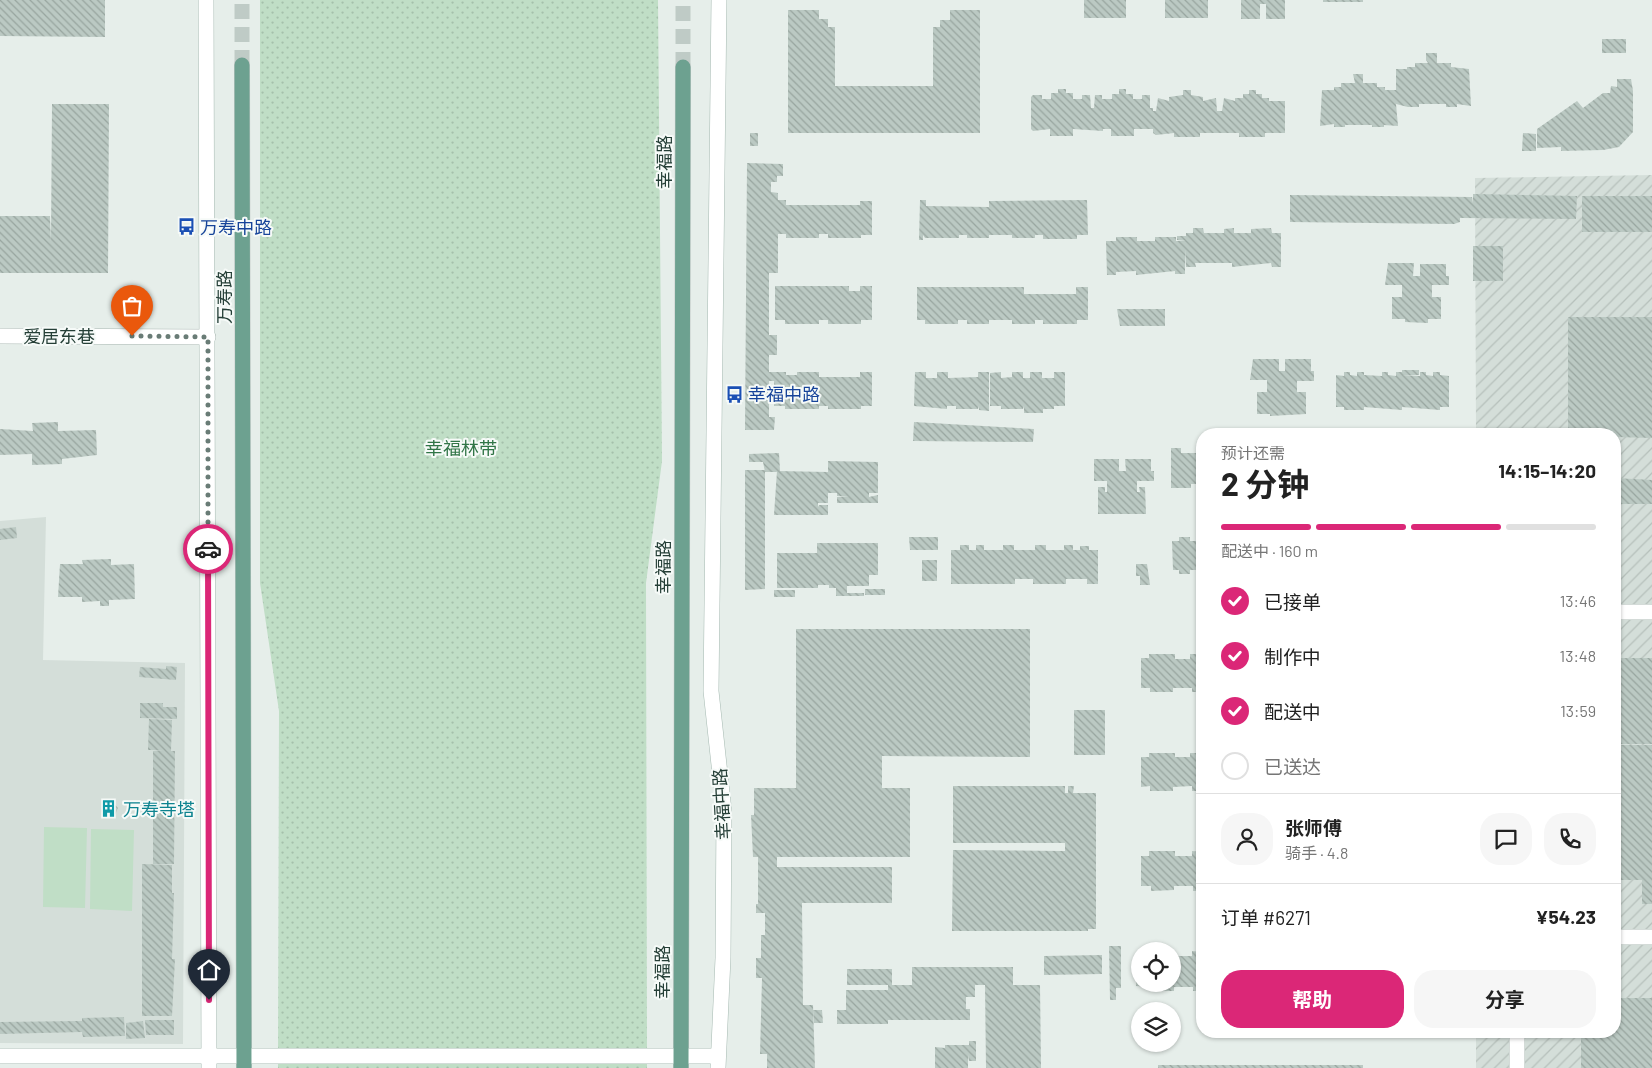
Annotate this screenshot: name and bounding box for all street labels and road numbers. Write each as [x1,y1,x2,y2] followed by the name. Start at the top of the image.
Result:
[653,135,675,189] street label: 幸福路
[213,270,235,324] street label: 万寿路
[23,325,95,347] street label: 爱居东巷
[652,540,674,594] street label: 幸福路
[708,767,734,841] street label: 幸福中路
[651,945,673,999] street label: 幸福路

